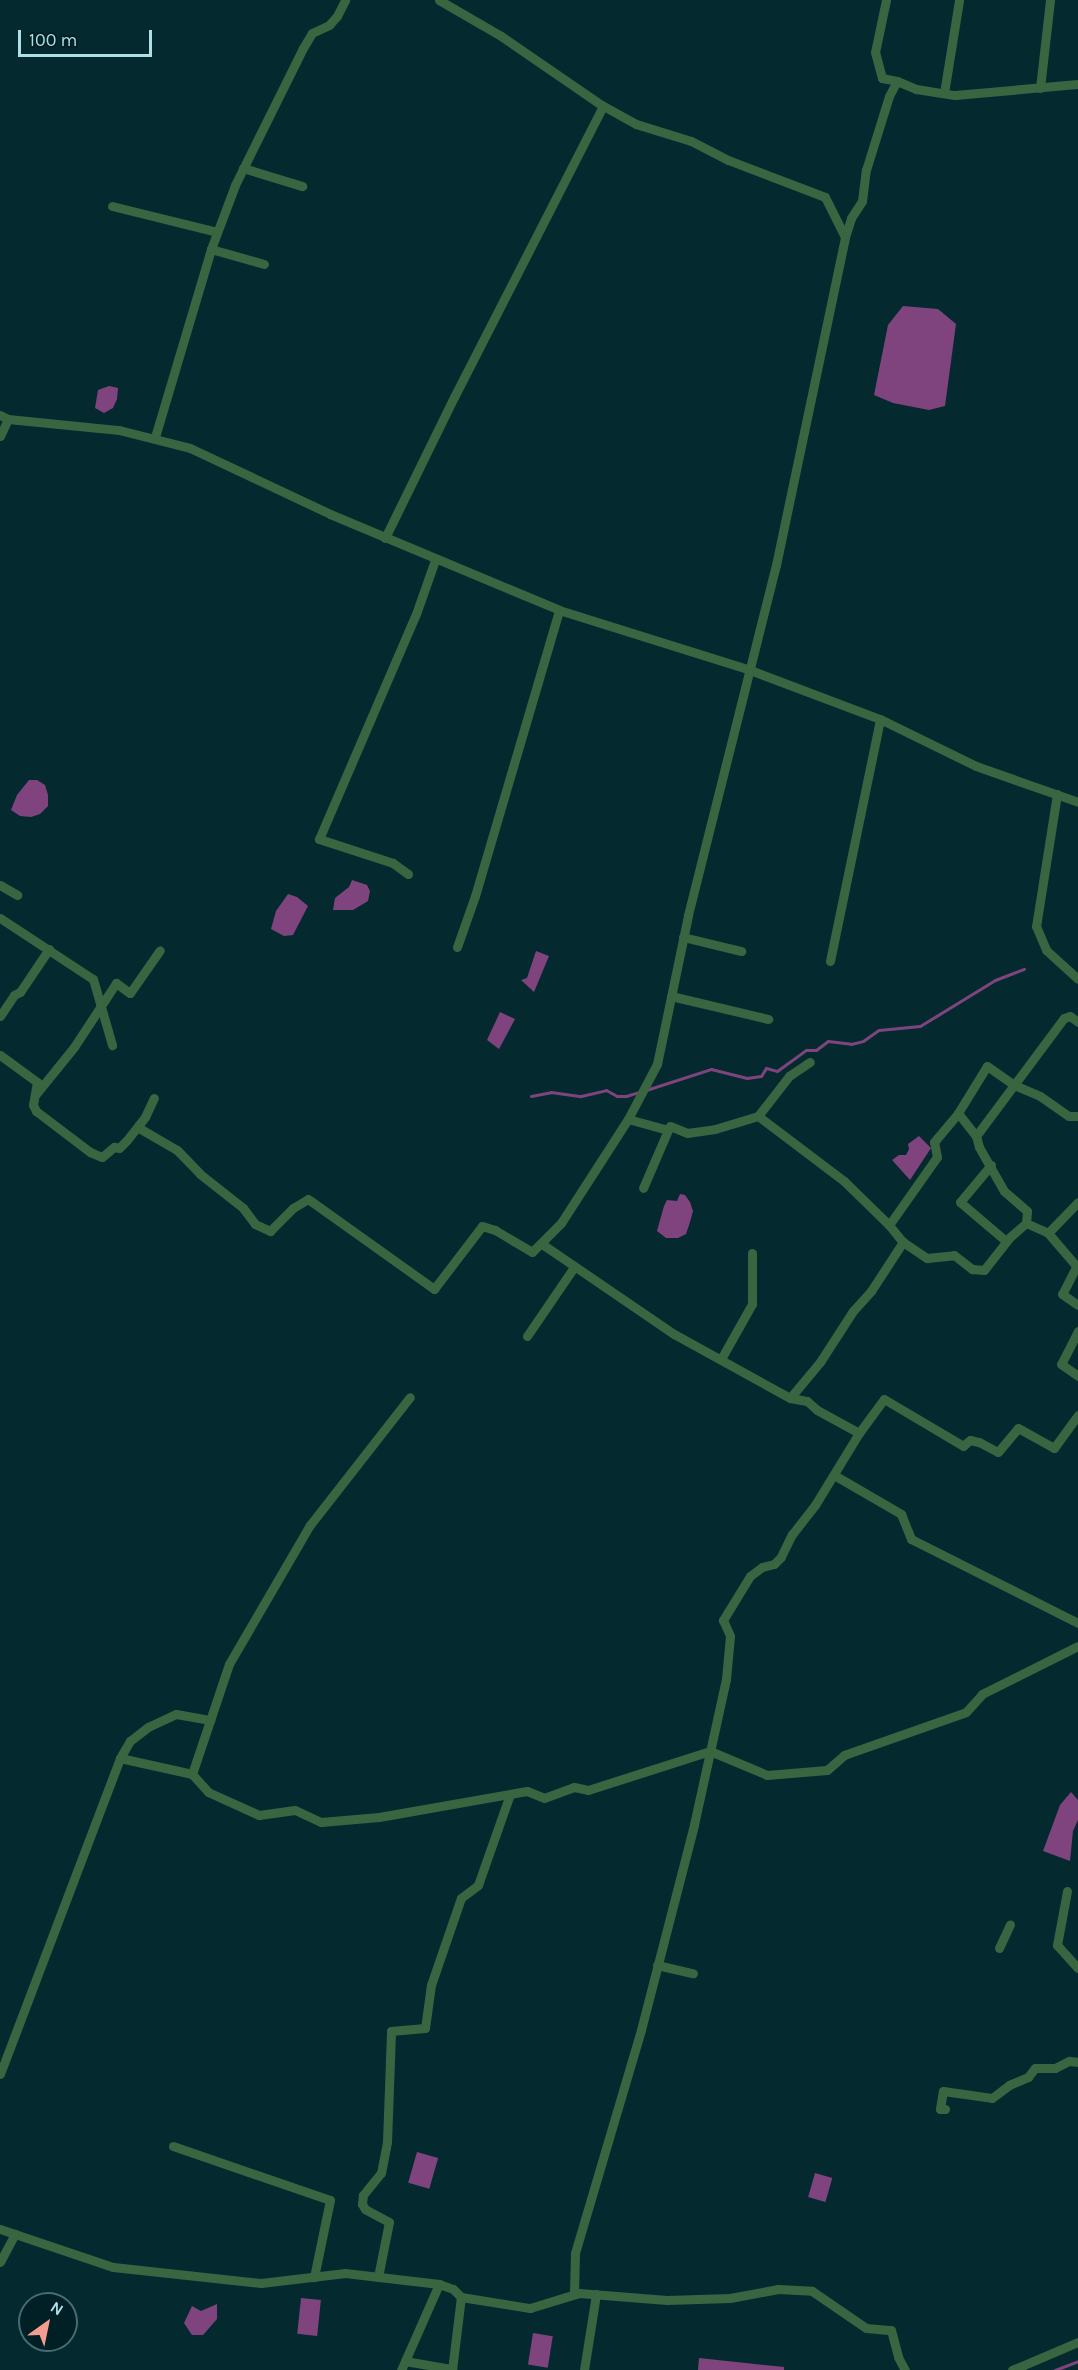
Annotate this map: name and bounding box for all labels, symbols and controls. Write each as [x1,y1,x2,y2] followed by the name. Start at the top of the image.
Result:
[21,18,154,56] scale bar
[29,29,77,51] text: 100 m
[18,2292,78,2352] north arrow
[47,2297,67,2319] text: N

